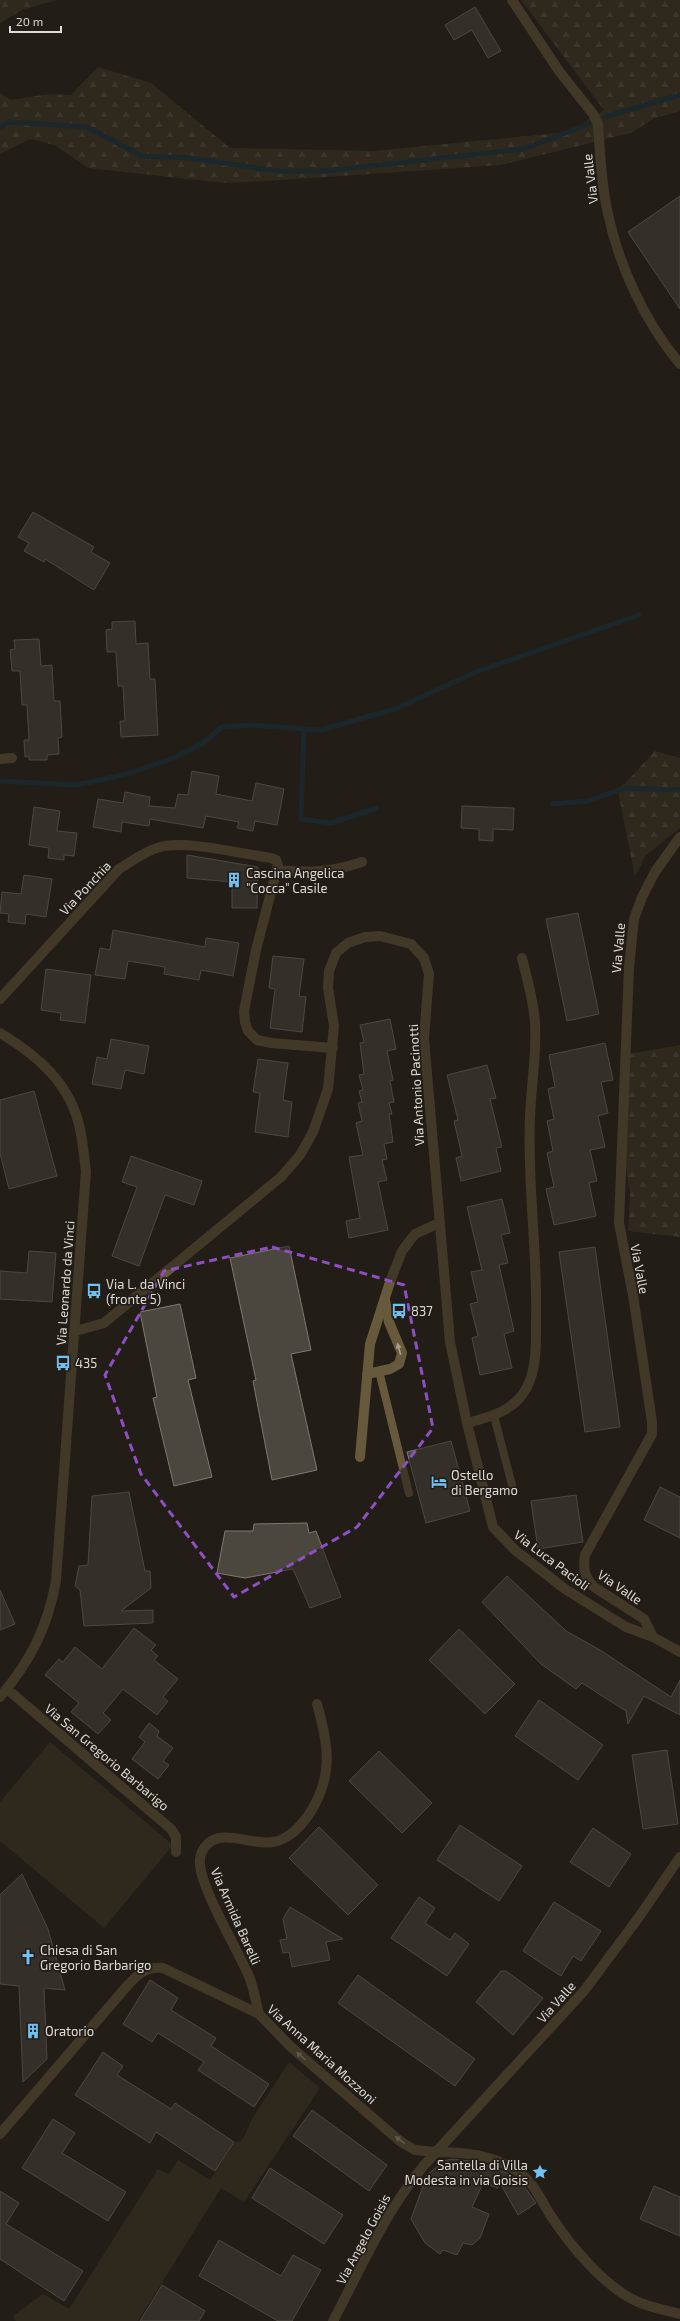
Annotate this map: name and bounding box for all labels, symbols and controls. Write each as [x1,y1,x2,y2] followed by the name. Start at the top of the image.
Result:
[10,8,61,34] scale bar
[16,14,43,28] text: 20 m
[579,153,601,205] street label: Via Valle
[56,858,114,918] street label: Via Ponchia
[246,865,344,896] place label: Cascina Angelica "Cocca" Casile
[225,871,243,889] building icon: Cascina Angelica "Cocca" Casile
[608,922,628,974] street label: Via Valle
[405,1024,427,1146] street label: Via Antonio Pacinotti
[53,1220,77,1346] street label: Via Leonardo da Vinci
[627,1243,653,1295] street label: Via Valle
[106,1276,185,1307] place label: Via L. da Vinci (fronte 5)
[85,1282,103,1300] bus stop icon: Via L. da Vinci (fronte 5)
[390,1302,408,1320] bus stop icon: 837
[411,1303,433,1319] place label: 837
[396,1342,402,1354] one-way arrow
[54,1354,72,1372] bus stop icon: 435
[75,1355,97,1371] place label: 435
[451,1467,518,1498] place label: Ostello di Bergamo
[430,1473,448,1491] hotel icon: Ostello di Bergamo
[511,1526,593,1594] street label: Via Luca Pacioli
[595,1566,645,1608] street label: Via Valle
[42,1700,172,1814] street label: Via San Gregorio Barbarigo
[207,1865,265,1967] street label: Via Armida Barelli
[40,1942,151,1973] place label: Chiesa di San Gregorio Barbarigo
[19,1948,37,1966] church icon: Chiesa di San Gregorio Barbarigo
[533,1978,579,2026] street label: Via Valle
[264,2001,380,2107] street label: Via Anna Maria Mozzoni
[24,2022,42,2040] building icon: Oratorio
[45,2023,94,2039] place label: Oratorio
[296,2051,306,2060] one-way arrow
[394,2136,405,2144] one-way arrow
[404,2157,528,2188] place label: Santella di Villa Modesta in via Goisis
[531,2163,549,2181] place icon: Santella di Villa Modesta in via Goisis
[332,2191,394,2287] street label: Via Angelo Goisis

